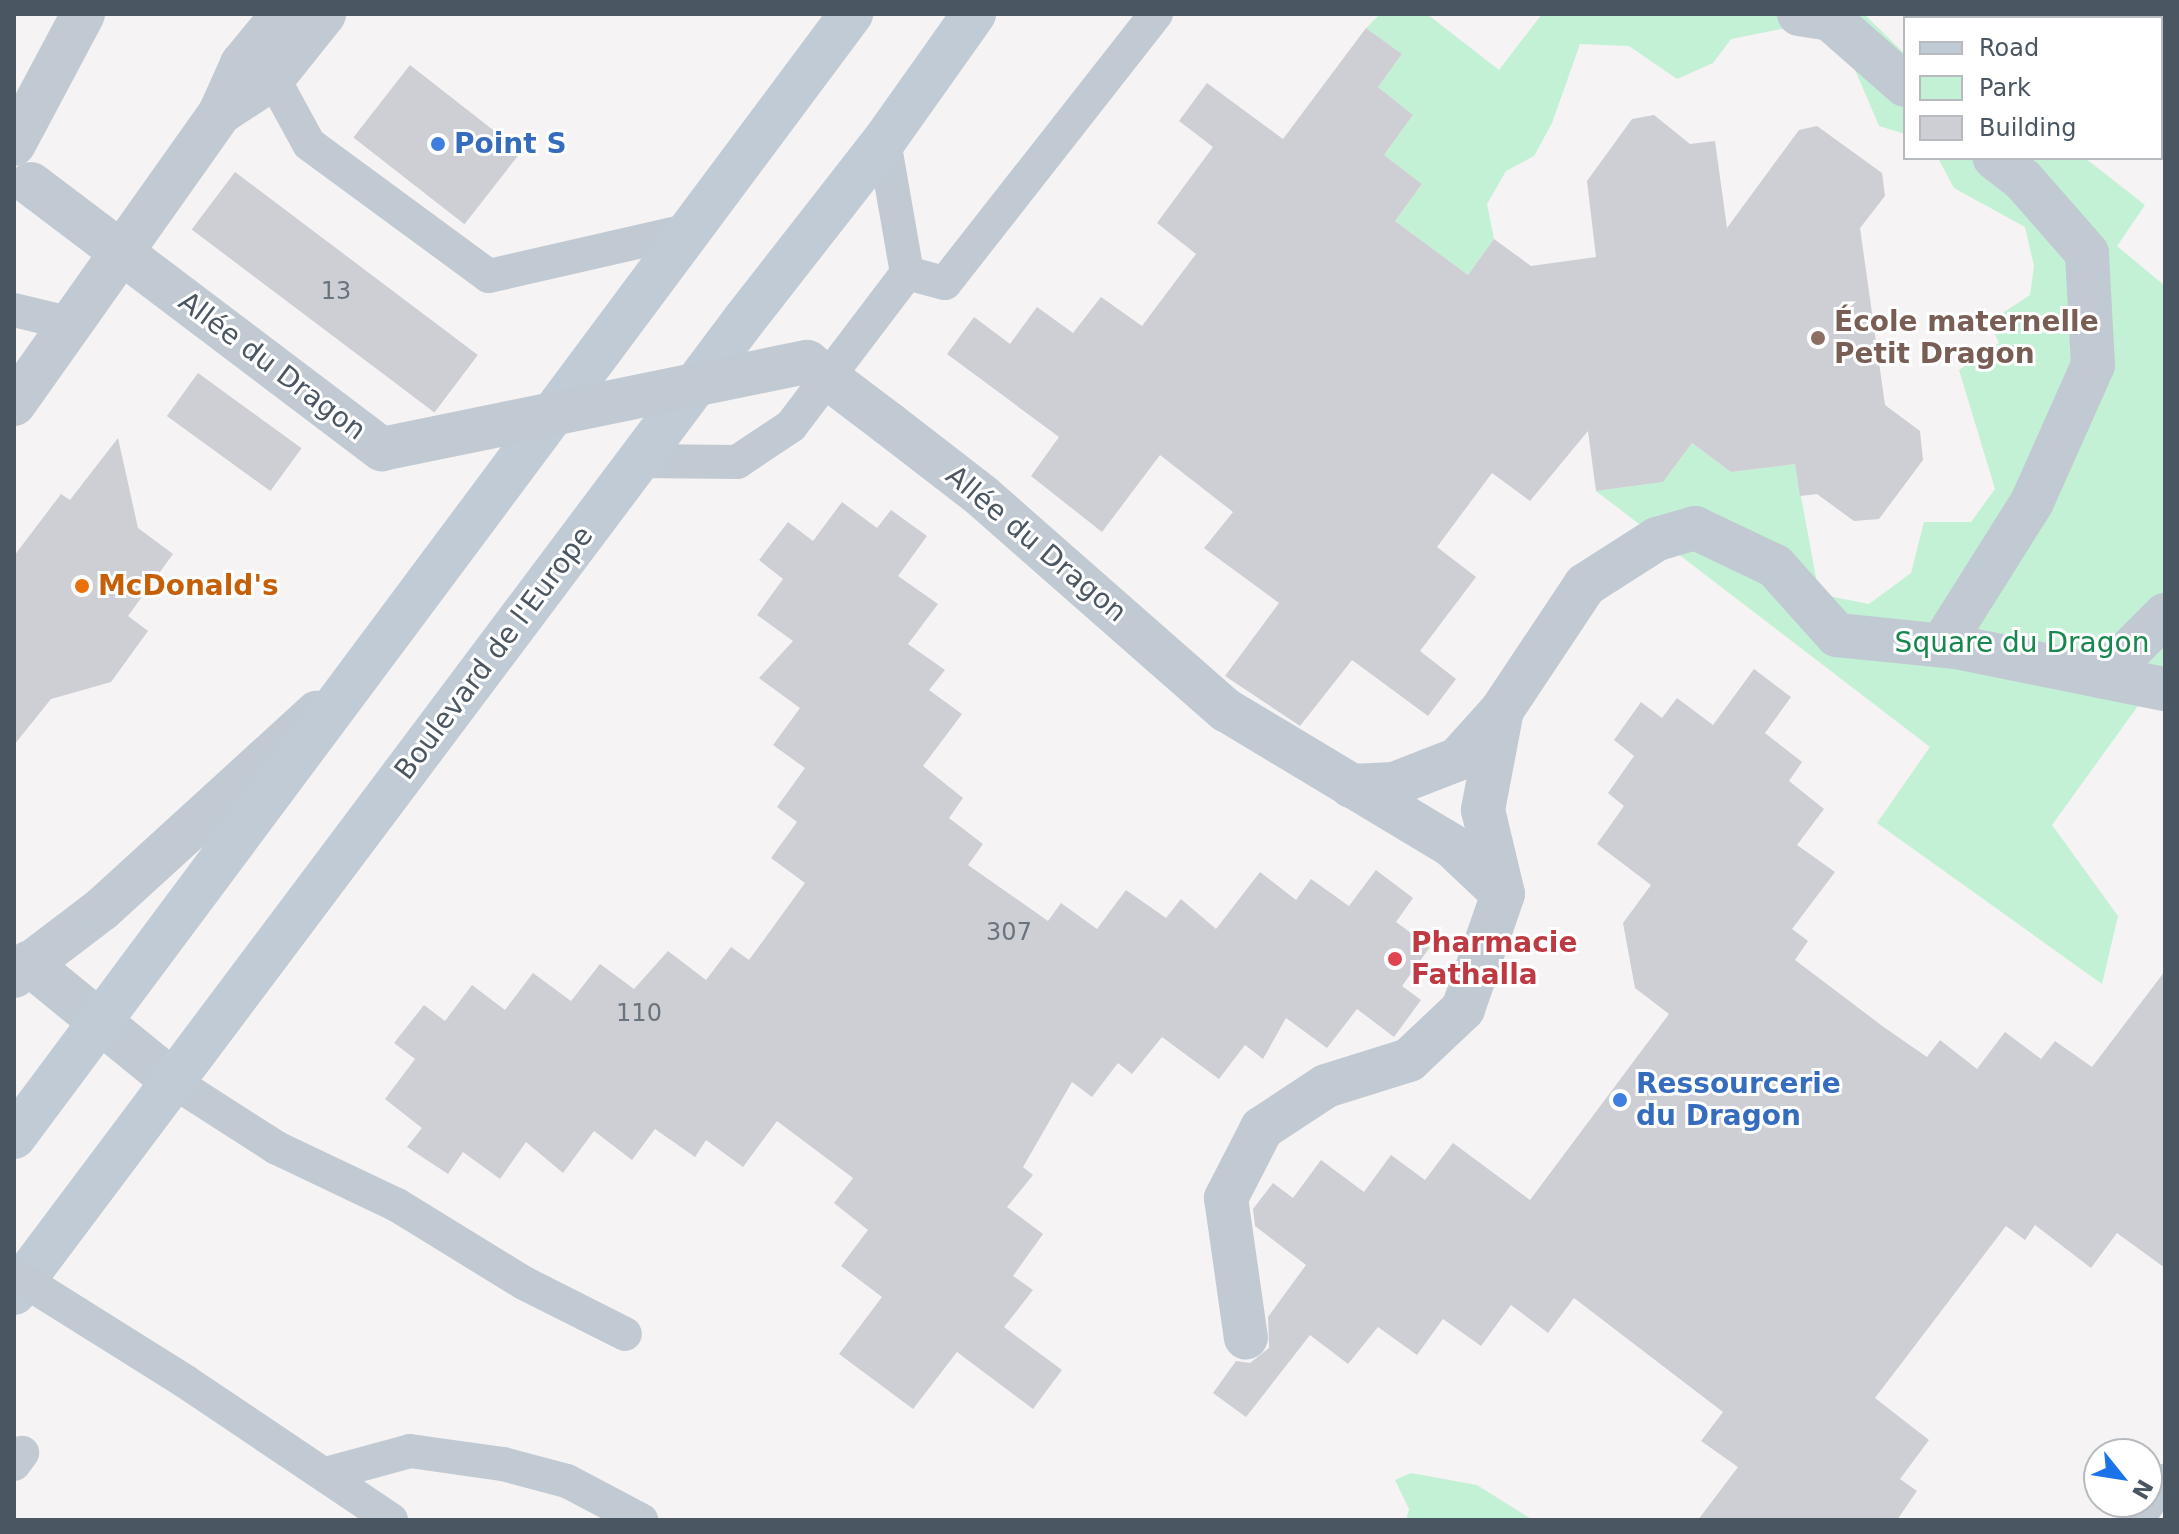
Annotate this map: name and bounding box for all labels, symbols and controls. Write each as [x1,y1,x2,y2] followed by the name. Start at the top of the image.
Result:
[1903,16,2163,160] legend
[1979,34,2039,62] text: Road
[1979,74,2031,102] text: Park
[1979,114,2076,142] text: Building
[454,127,567,161] place label: Point S
[429,135,447,153] marker: Point S
[321,278,351,306] house number: 13
[172,285,372,447] street label: Allée du Dragon
[1834,305,2099,371] place label: École maternelle Petit Dragon
[1809,329,1827,347] marker: École maternelle Petit Dragon
[939,459,1133,629] street label: Allée du Dragon
[388,520,600,786] street label: Boulevard de l'Europe
[98,569,279,603] place label: McDonald's
[73,577,91,595] marker: McDonald's
[1895,626,2149,660] park label: Square du Dragon
[986,919,1032,947] house number: 307
[1411,926,1577,992] place label: Pharmacie Fathalla
[1386,950,1404,968] marker: Pharmacie Fathalla
[616,1000,662,1028] house number: 110
[1636,1067,1841,1133] place label: Ressourcerie du Dragon
[1611,1091,1629,1109] marker: Ressourcerie du Dragon
[2083,1438,2163,1518] north arrow
[2127,1475,2158,1503] text: N

